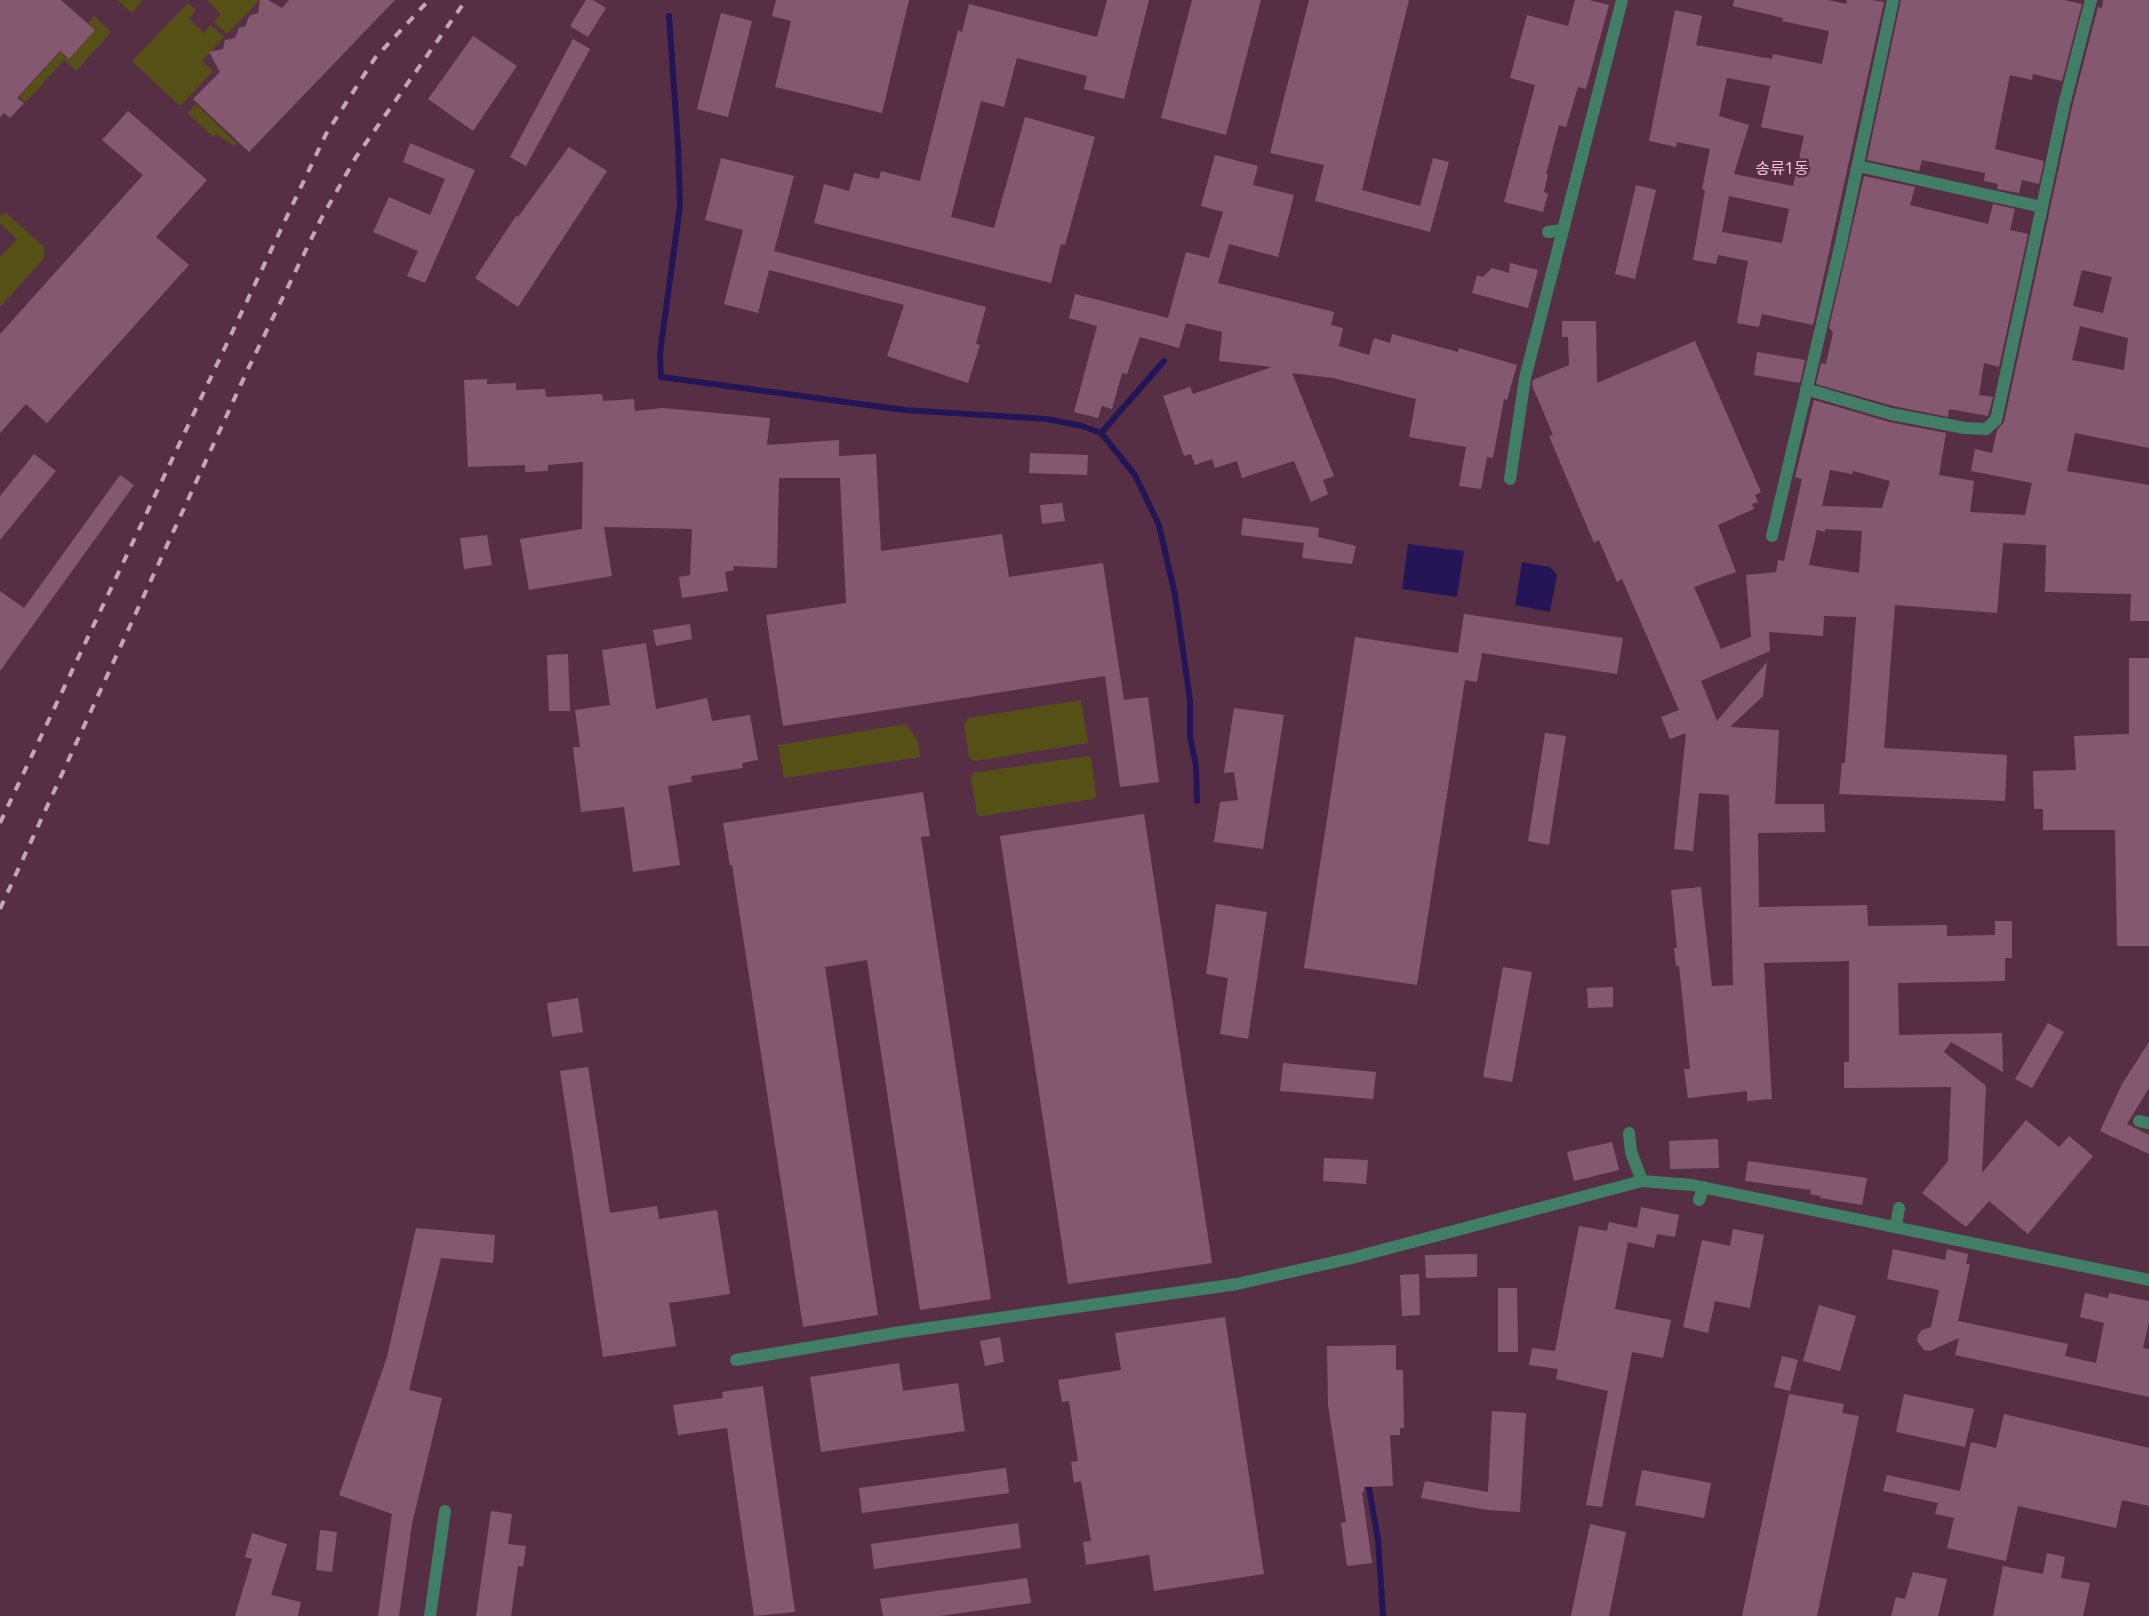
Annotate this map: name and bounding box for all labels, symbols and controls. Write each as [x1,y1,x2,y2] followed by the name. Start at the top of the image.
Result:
[1755,159,1809,179] district label: 송류1동

